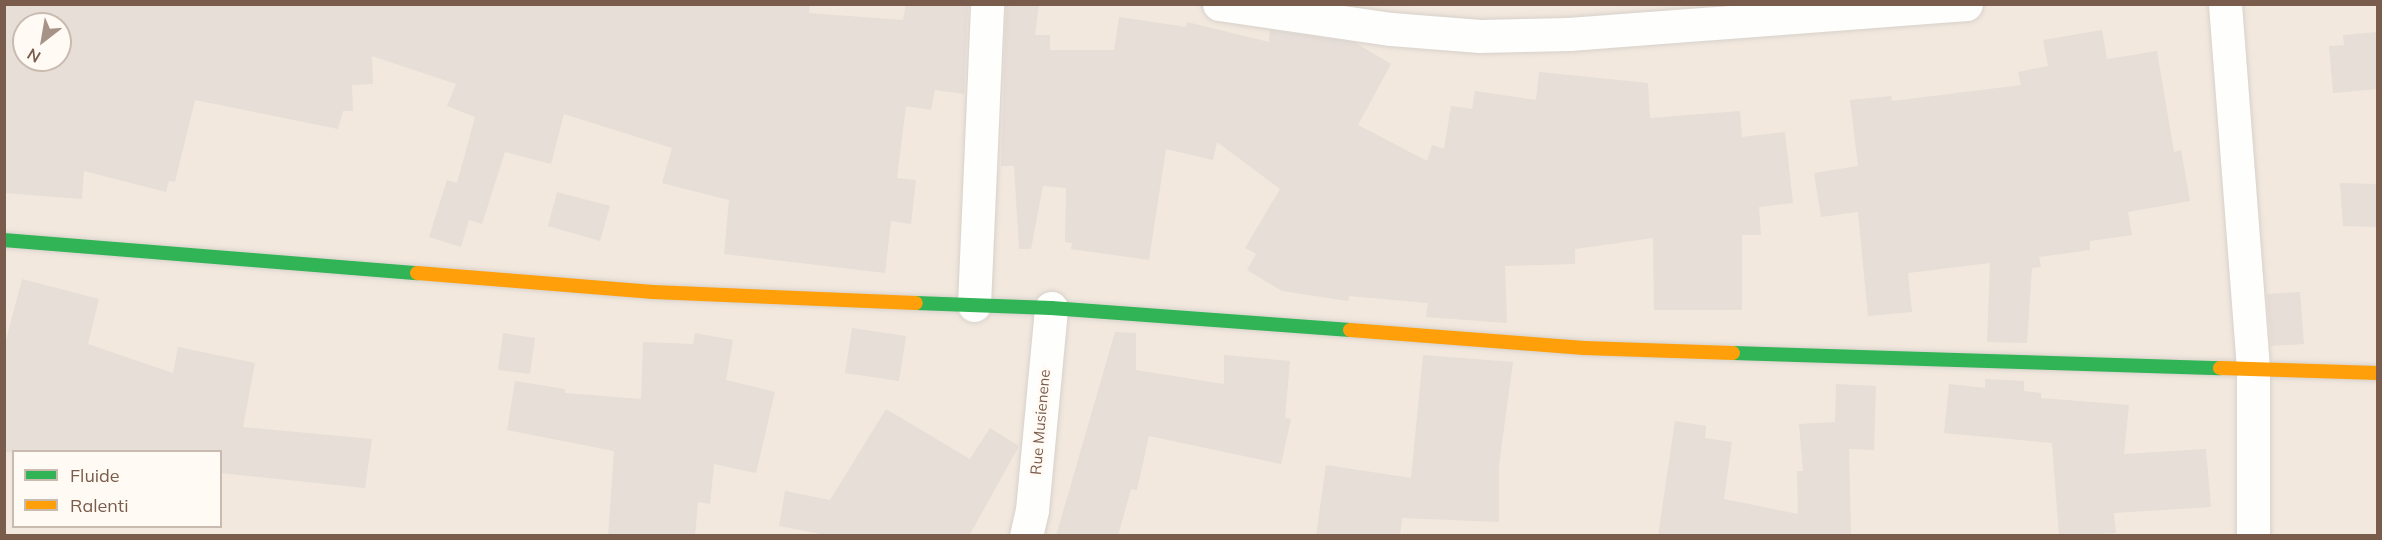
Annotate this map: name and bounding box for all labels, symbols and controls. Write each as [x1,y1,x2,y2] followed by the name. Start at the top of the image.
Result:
[12,12,72,72] north arrow
[23,44,44,67] text: N
[1026,369,1054,475] street label: Rue Musienene
[12,450,222,528] legend
[70,464,120,487] text: Fluide
[70,494,128,517] text: Ralenti

